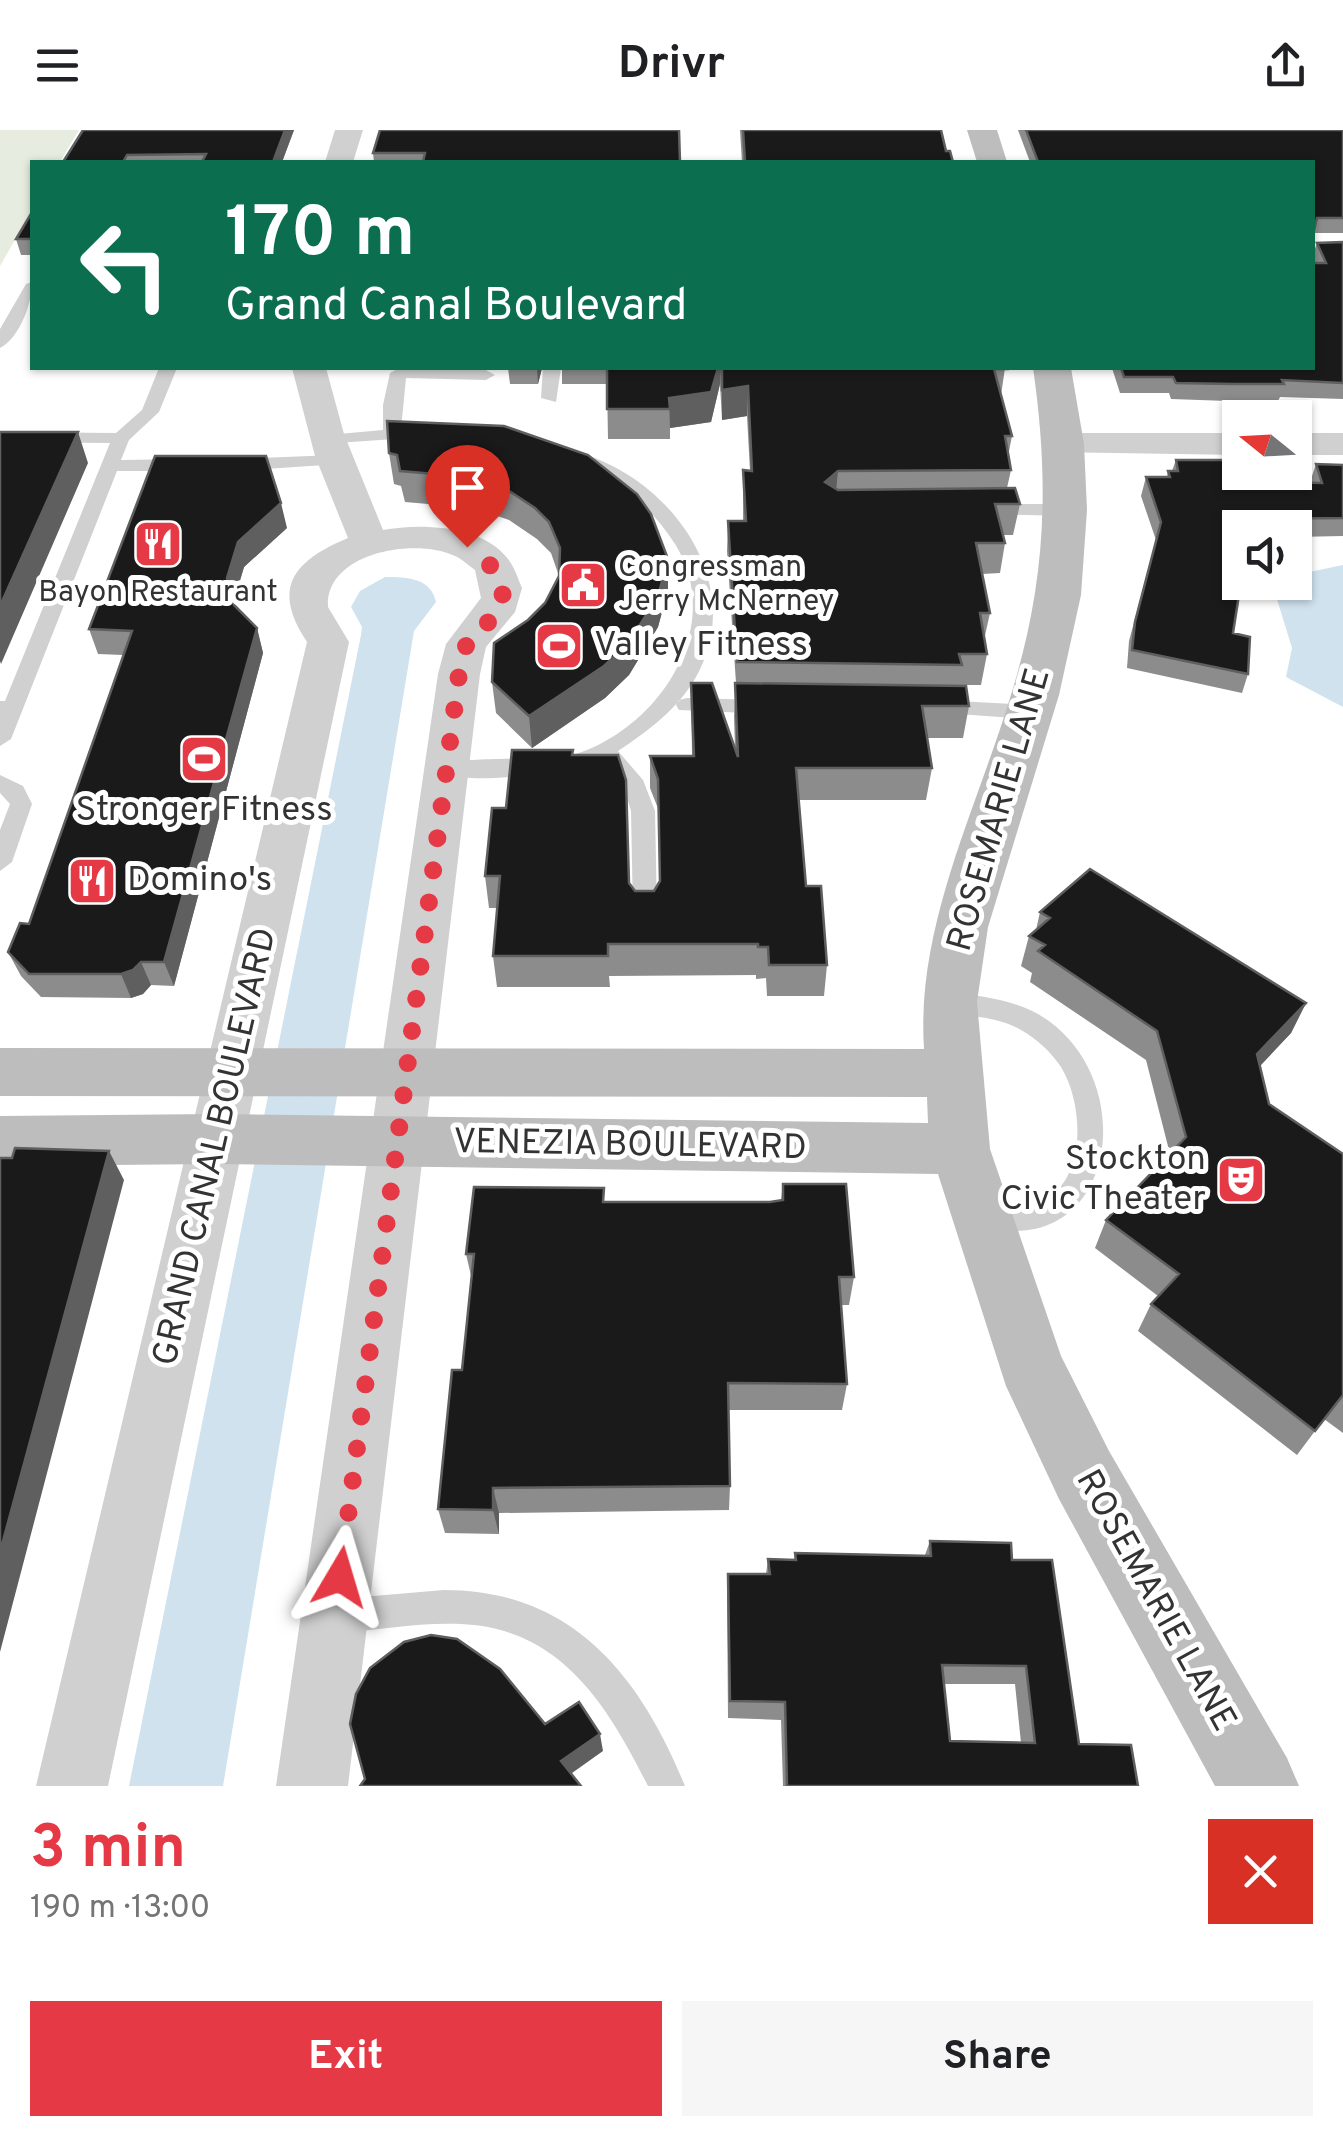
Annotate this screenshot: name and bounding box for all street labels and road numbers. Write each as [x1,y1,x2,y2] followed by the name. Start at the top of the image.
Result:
[939,664,1061,956] street label: ROSEMARIE LANE
[144,924,288,1370] street label: GRAND CANAL BOULEVARD
[453,1121,807,1171] street label: VENEZIA BOULEVARD
[1065,1463,1245,1739] street label: ROSEMARIE LANE

